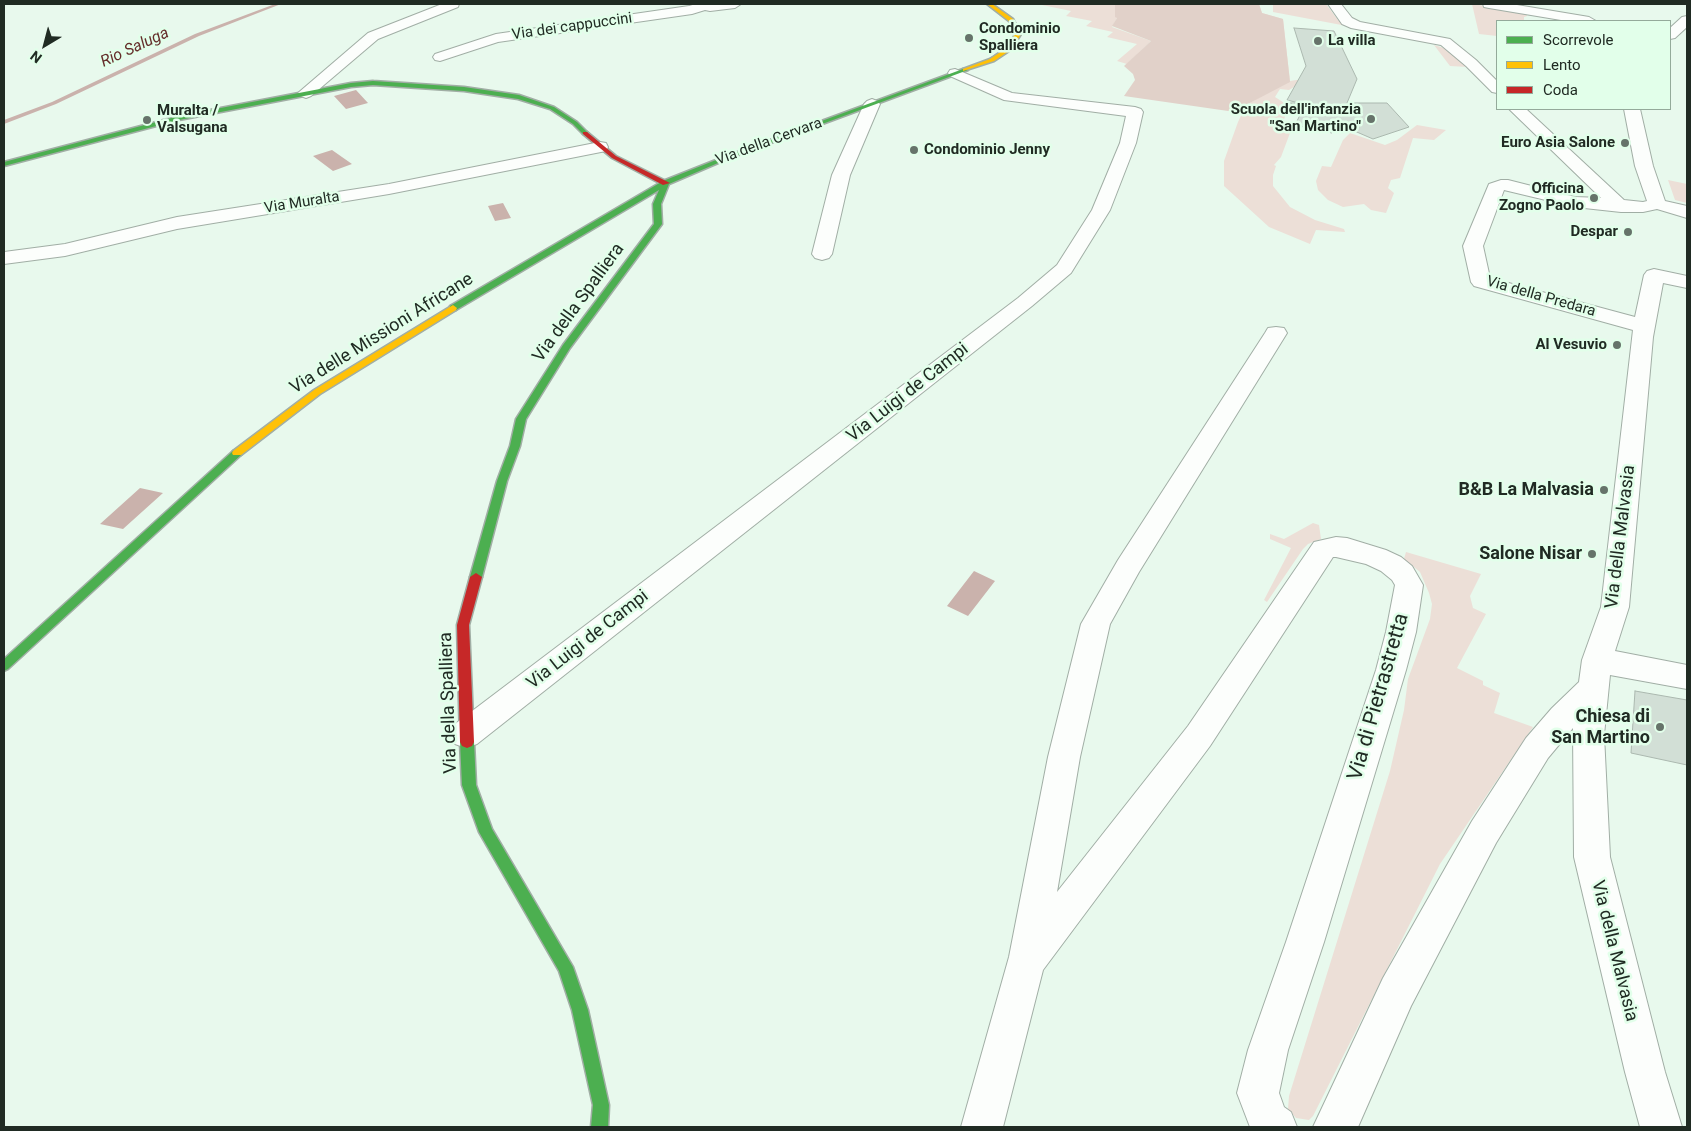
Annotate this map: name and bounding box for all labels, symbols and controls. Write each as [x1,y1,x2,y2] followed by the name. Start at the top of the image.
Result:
[511,10,633,44] street label: Via dei cappuccini
[20,20,70,70] north arrow
[979,20,1060,55] place label: Condominio Spalliera
[1496,20,1671,110] legend
[98,24,172,72] water label: Rio Saluga
[1543,31,1614,49] text: Scorrevole
[963,32,975,44] marker: Condominio Spalliera
[1328,32,1375,50] place label: La villa
[1312,35,1324,47] marker: La villa
[27,48,45,66] text: N
[1543,56,1581,74] text: Lento
[1543,81,1578,99] text: Coda
[1231,101,1361,136] place label: Scuola dell'infanzia "San Martino"
[157,102,228,137] place label: Muralta / Valsugana
[1365,113,1377,125] marker: Scuola dell'infanzia "San Martino"
[141,114,153,126] marker: Muralta / Valsugana
[713,114,825,170] street label: Via della Cervara
[1501,134,1615,152] place label: Euro Asia Salone
[1619,137,1631,149] marker: Euro Asia Salone
[924,141,1050,159] place label: Condominio Jenny
[908,144,920,156] marker: Condominio Jenny
[1499,180,1584,215] place label: Officina Zogno Paolo
[263,188,341,218] street label: Via Muralta
[1588,192,1600,204] marker: Officina Zogno Paolo
[1570,223,1618,241] place label: Despar
[1622,226,1634,238] marker: Despar
[529,239,629,367] street label: Via della Spalliera
[286,269,478,399] street label: Via delle Missioni Africane
[1484,273,1598,321] street label: Via della Predara
[1536,336,1607,354] place label: Al Vesuvio
[843,339,973,447] street label: Via Luigi de Campi
[1611,339,1623,351] marker: Al Vesuvio
[1601,464,1641,610] street label: Via della Malvasia
[1458,479,1594,501] place label: B&B La Malvasia
[1598,484,1610,496] marker: B&B La Malvasia
[1479,543,1582,565] place label: Salone Nisar
[1586,548,1598,560] marker: Salone Nisar
[523,586,653,694] street label: Via Luigi de Campi
[1343,611,1415,783] street label: Via di Pietrastretta
[436,632,462,774] street label: Via della Spalliera
[1551,706,1650,749] place label: Chiesa di San Martino
[1654,721,1666,733] marker: Chiesa di San Martino
[1586,878,1642,1024] street label: Via della Malvasia

